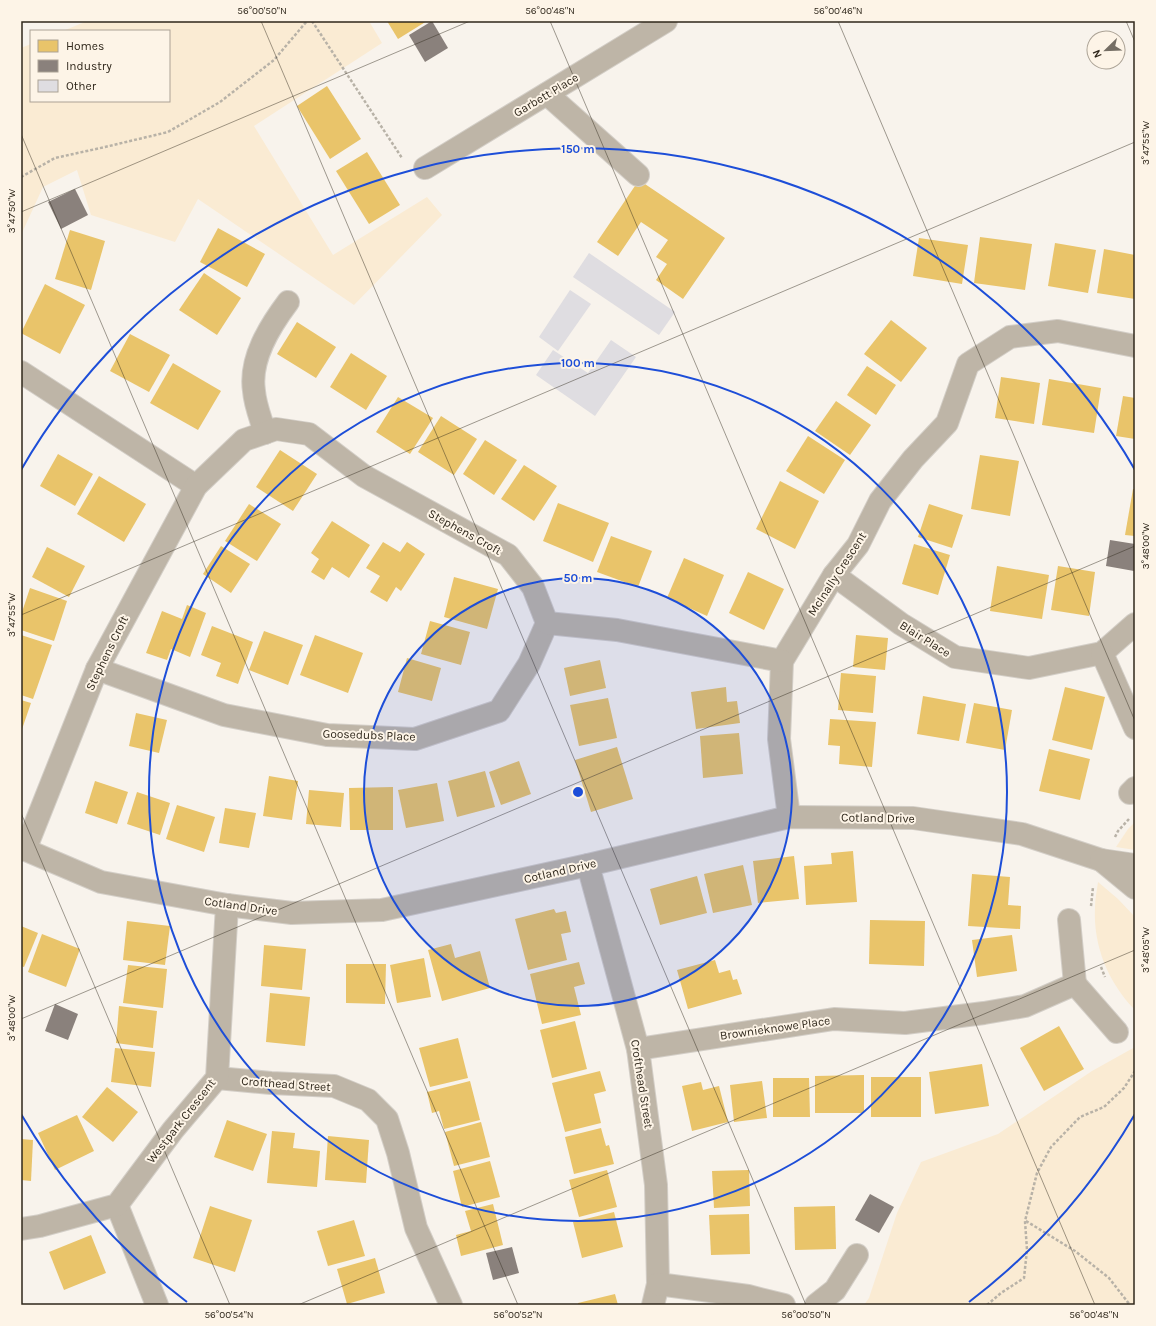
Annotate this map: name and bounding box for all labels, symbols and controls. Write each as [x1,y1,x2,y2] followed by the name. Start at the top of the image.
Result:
[237,5,287,17] text: 56°00'50"N
[525,5,575,17] text: 56°00'48"N
[813,5,863,17] text: 56°00'46"N
[30,30,170,102] legend
[1086,30,1126,70] north arrow
[66,39,104,53] text: Homes
[1090,48,1105,60] text: N
[66,59,112,73] text: Industry
[511,70,581,120] street label: Garbett Place
[66,79,97,93] text: Other
[1140,121,1152,165] text: 3°47'55"W
[561,142,595,156] text: 150 m
[6,189,18,233] text: 3°47'50"W
[561,356,595,370] text: 100 m
[426,506,505,558] street label: Stephens Croft
[1140,523,1152,569] text: 3°48'00"W
[805,529,870,618] street label: McInally Crescent
[564,571,593,585] text: 50 m
[6,593,18,637] text: 3°47'55"W
[83,613,131,693] street label: Stephens Croft
[897,618,953,660] street label: Blair Place
[322,726,416,744] street label: Goosedubs Place
[571,785,585,799] centre of rings
[841,810,915,826] street label: Cotland Drive
[523,856,597,886] street label: Cotland Drive
[204,894,278,918] street label: Cotland Drive
[1140,927,1152,973] text: 3°48'05"W
[6,995,18,1041] text: 3°48'00"W
[719,1013,831,1043] street label: Brownieknowe Place
[628,1039,656,1130] street label: Crofthead Street
[241,1074,332,1094] street label: Crofthead Street
[144,1076,219,1166] street label: Westpark Crescent
[204,1309,254,1321] text: 56°00'54"N
[493,1309,543,1321] text: 56°00'52"N
[781,1309,831,1321] text: 56°00'50"N
[1069,1309,1119,1321] text: 56°00'48"N

